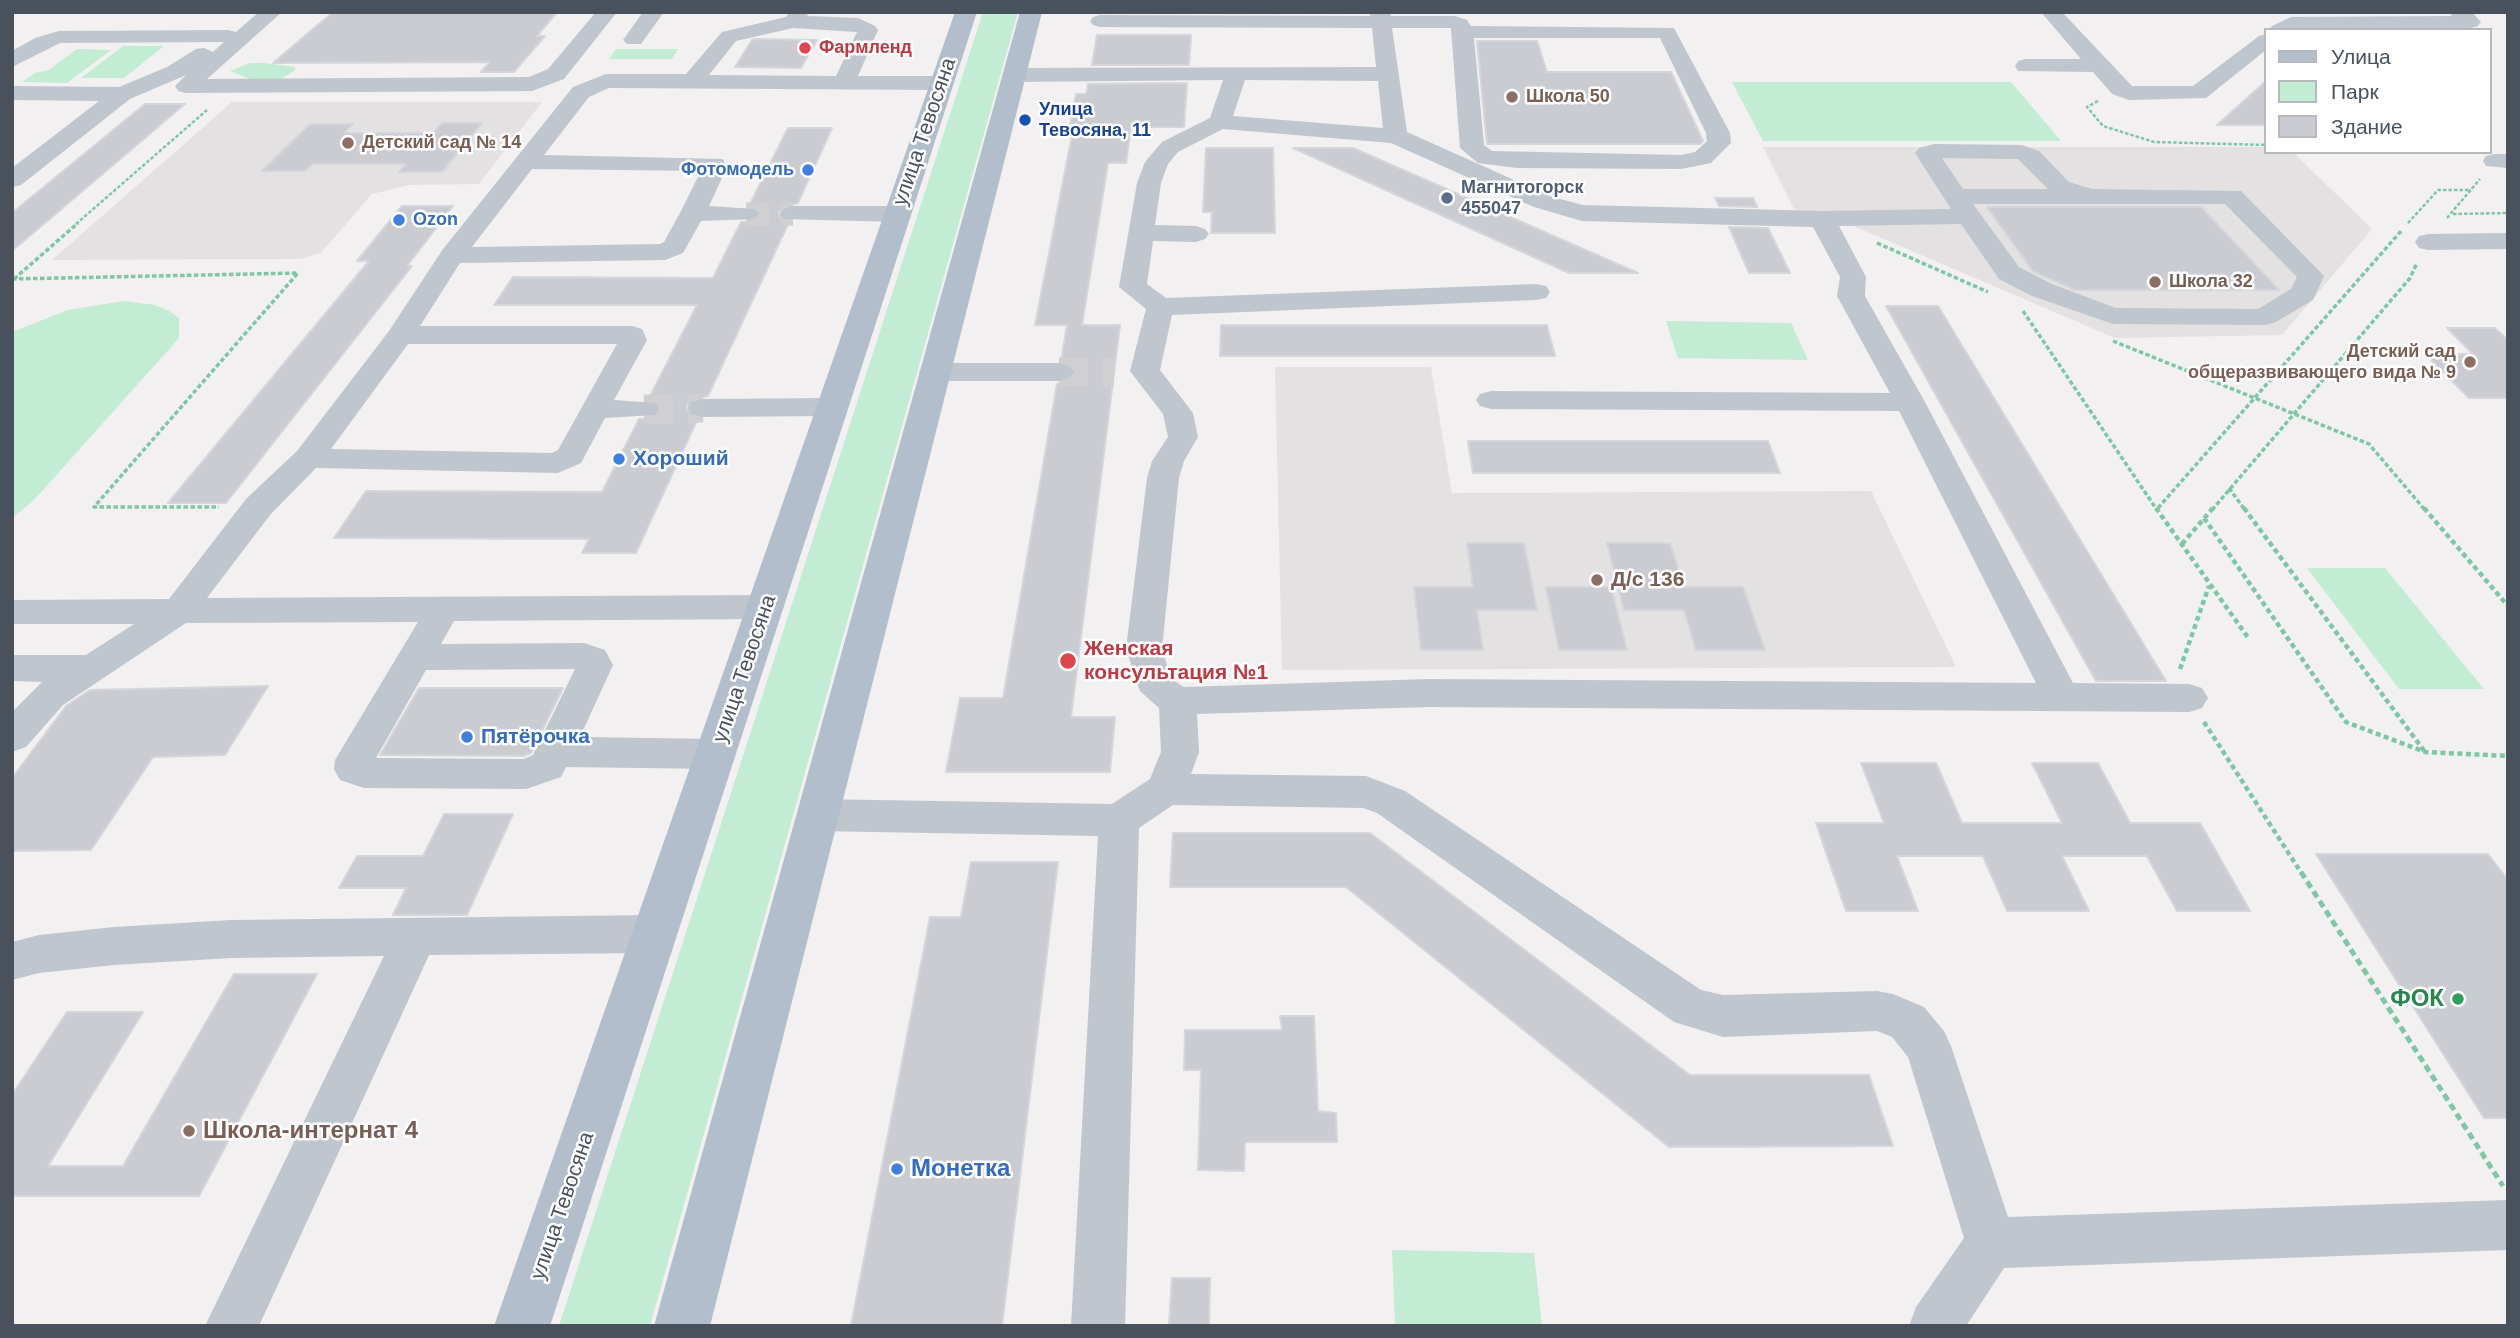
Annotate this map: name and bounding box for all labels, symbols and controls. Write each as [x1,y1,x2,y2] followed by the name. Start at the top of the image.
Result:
[2264,28,2492,154] legend
[819,37,912,59] place label: Фармленд
[797,40,813,56] marker: Фармленд
[2331,45,2391,68] text: Улица
[888,55,962,209] street label: улица Тевосяна
[2331,80,2379,103] text: Парк
[1526,86,1610,108] place label: Школа 50
[1504,89,1520,105] marker: Школа 50
[1039,99,1151,142] place label: Улица Тевосяна, 11
[1017,112,1033,128] marker: Улица Тевосяна, 11
[2331,115,2403,138] text: Здание
[362,132,521,154] place label: Детский сад № 14
[340,135,356,151] marker: Детский сад № 14
[681,159,794,181] place label: Фотомодель
[800,162,816,178] marker: Фотомодель
[1461,177,1584,220] place label: Магнитогорск 455047
[1439,190,1455,206] marker: Магнитогорск 455047
[413,209,458,231] place label: Ozon
[391,212,407,228] marker: Ozon
[2169,271,2253,293] place label: Школа 32
[2147,274,2163,290] marker: Школа 32
[2188,341,2456,384] place label: Детский сад общеразвивающего вида № 9
[2462,354,2478,370] marker: Детский сад общеразвивающего вида № 9
[633,446,729,472] place label: Хороший
[611,451,627,467] marker: Хороший
[1611,567,1684,593] place label: Д/с 136
[1589,572,1605,588] marker: Д/с 136
[708,592,782,746] street label: улица Тевосяна
[1084,636,1268,686] place label: Женская консультация №1
[1058,651,1078,671] marker: Женская консультация №1
[481,724,590,750] place label: Пятёрочка
[459,729,475,745] marker: Пятёрочка
[2390,985,2444,1013] place label: ФОК
[2450,991,2466,1007] marker: ФОК
[203,1117,418,1145] place label: Школа-интернат 4
[181,1123,197,1139] marker: Школа-интернат 4
[526,1129,600,1283] street label: улица Тевосяна
[911,1155,1010,1183] place label: Монетка
[889,1161,905,1177] marker: Монетка

